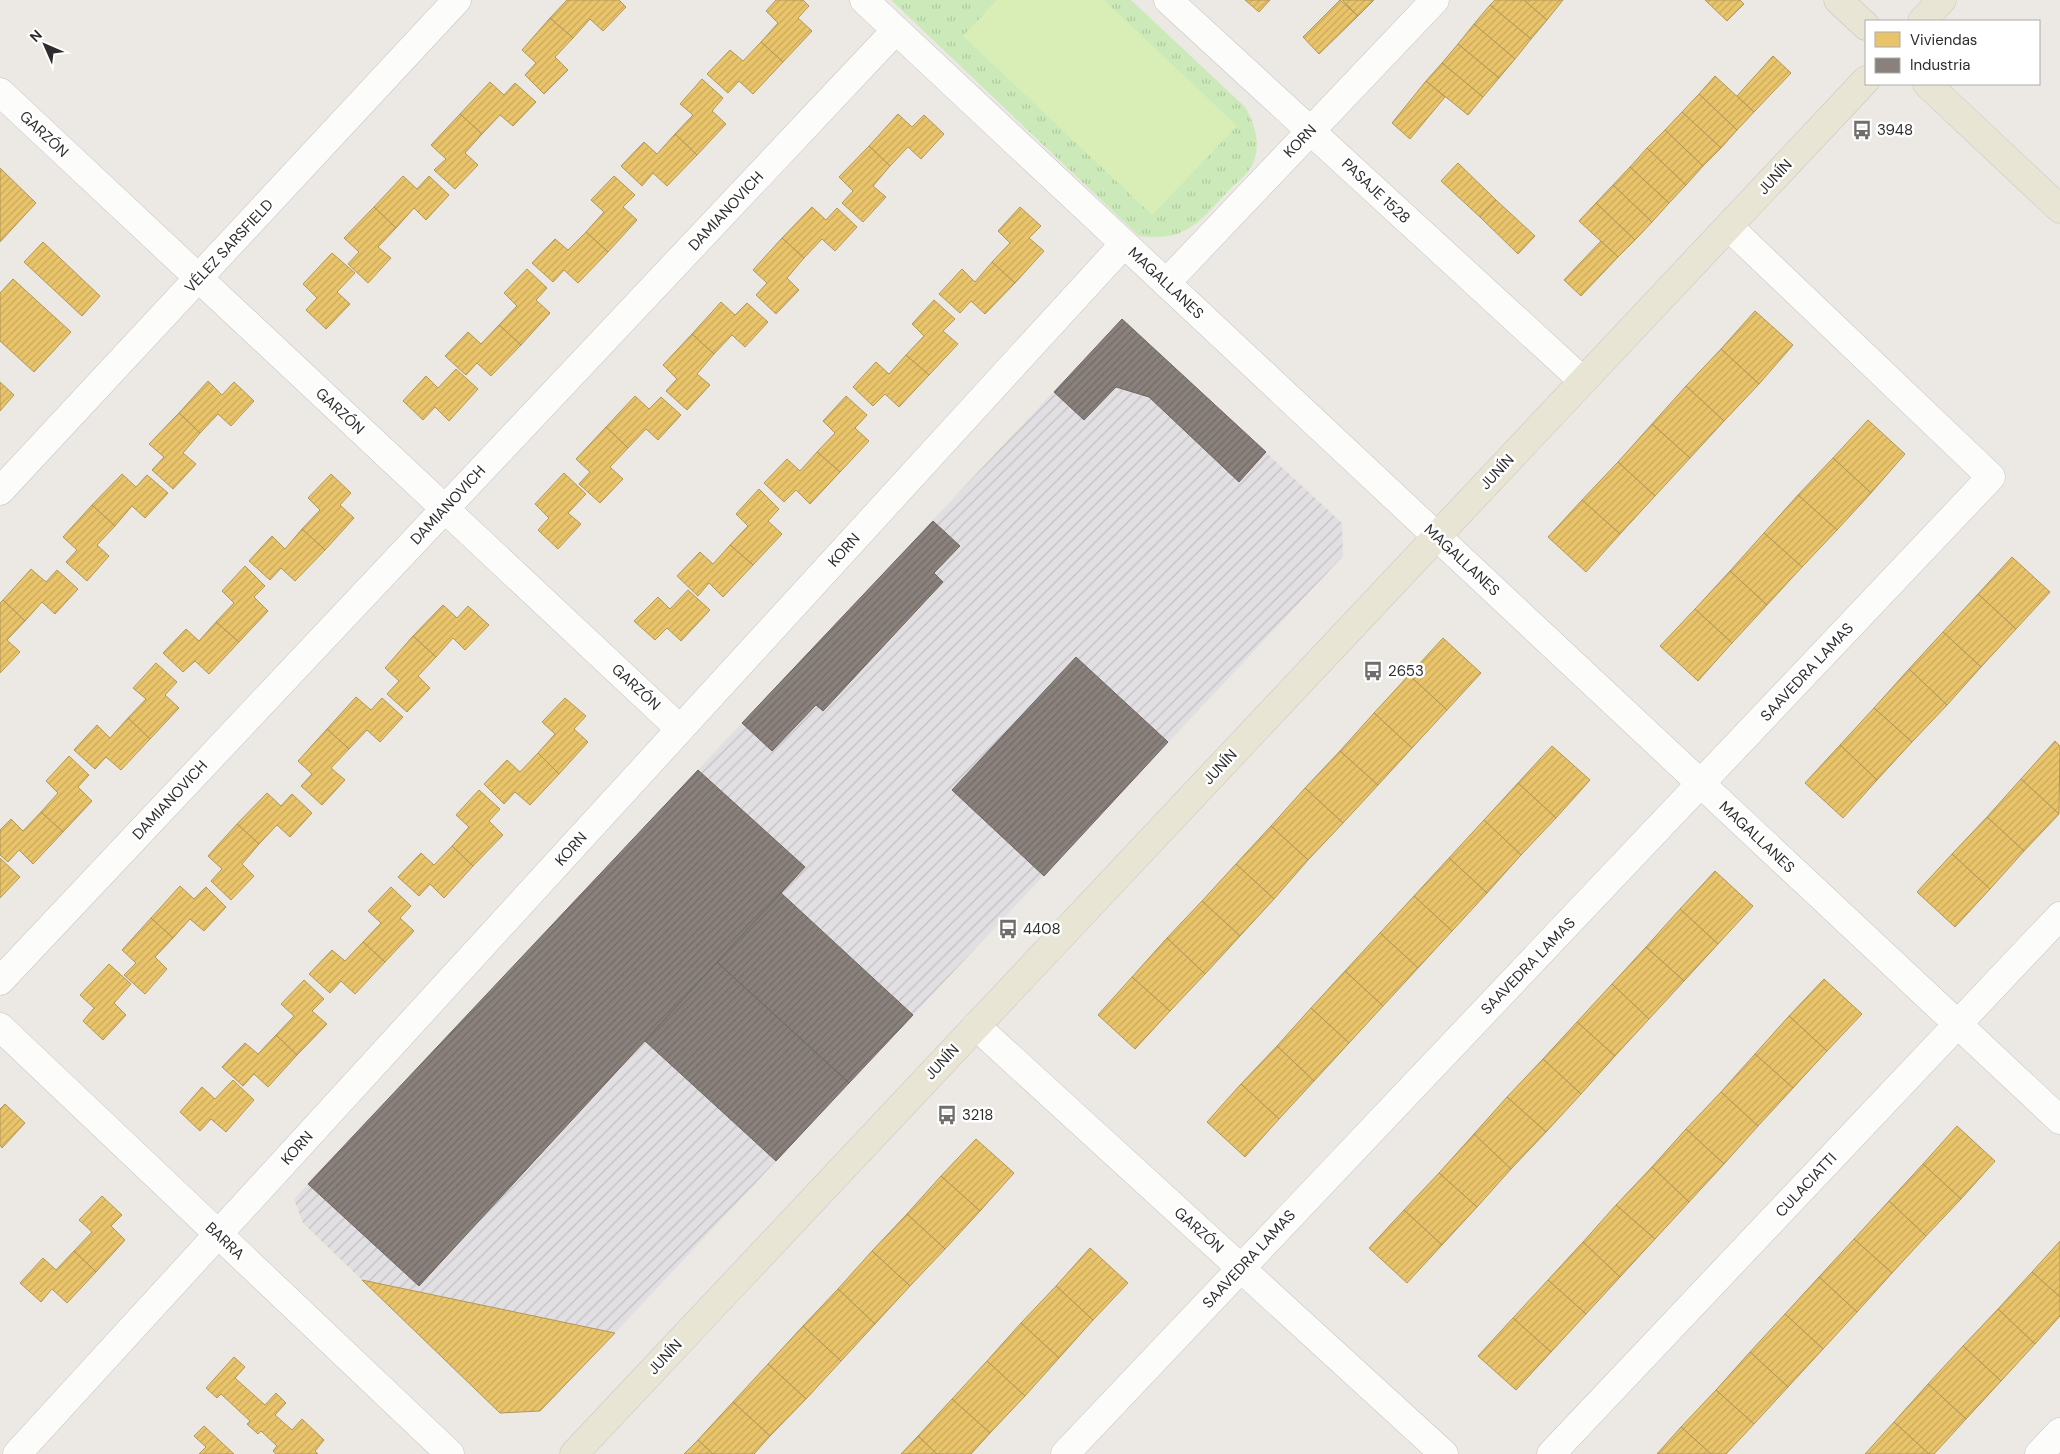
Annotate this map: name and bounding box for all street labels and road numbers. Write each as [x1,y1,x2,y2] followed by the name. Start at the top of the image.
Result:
[15,106,73,162] street label: GARZÓN
[1279,120,1321,162] street label: KORN
[1337,154,1415,228] street label: PASAJE 1528
[1754,155,1796,199] street label: JUNÍN
[684,167,768,255] street label: DAMIANOVICH
[180,195,278,297] street label: VÉLEZ SARSFIELD
[1124,243,1208,323] street label: MAGALLANES
[311,383,369,439] street label: GARZÓN
[1476,450,1518,494] street label: JUNÍN
[406,461,490,549] street label: DAMIANOVICH
[1420,520,1504,600] street label: MAGALLANES
[824,529,864,571] street label: KORN
[1756,618,1858,726] street label: SAAVEDRA LAMAS
[607,659,665,715] street label: GARZÓN
[1199,745,1241,789] street label: JUNÍN
[128,756,212,844] street label: DAMIANOVICH
[1715,797,1799,877] street label: MAGALLANES
[551,828,591,870] street label: KORN
[1476,913,1580,1019] street label: SAAVEDRA LAMAS
[921,1040,963,1084] street label: JUNÍN
[277,1127,317,1169] street label: KORN
[1771,1148,1841,1222] street label: CULACIATTI
[1170,1202,1228,1258] street label: GARZÓN
[1198,1205,1300,1313] street label: SAAVEDRA LAMAS
[201,1218,249,1264] street label: BARRA
[644,1335,686,1379] street label: JUNÍN

